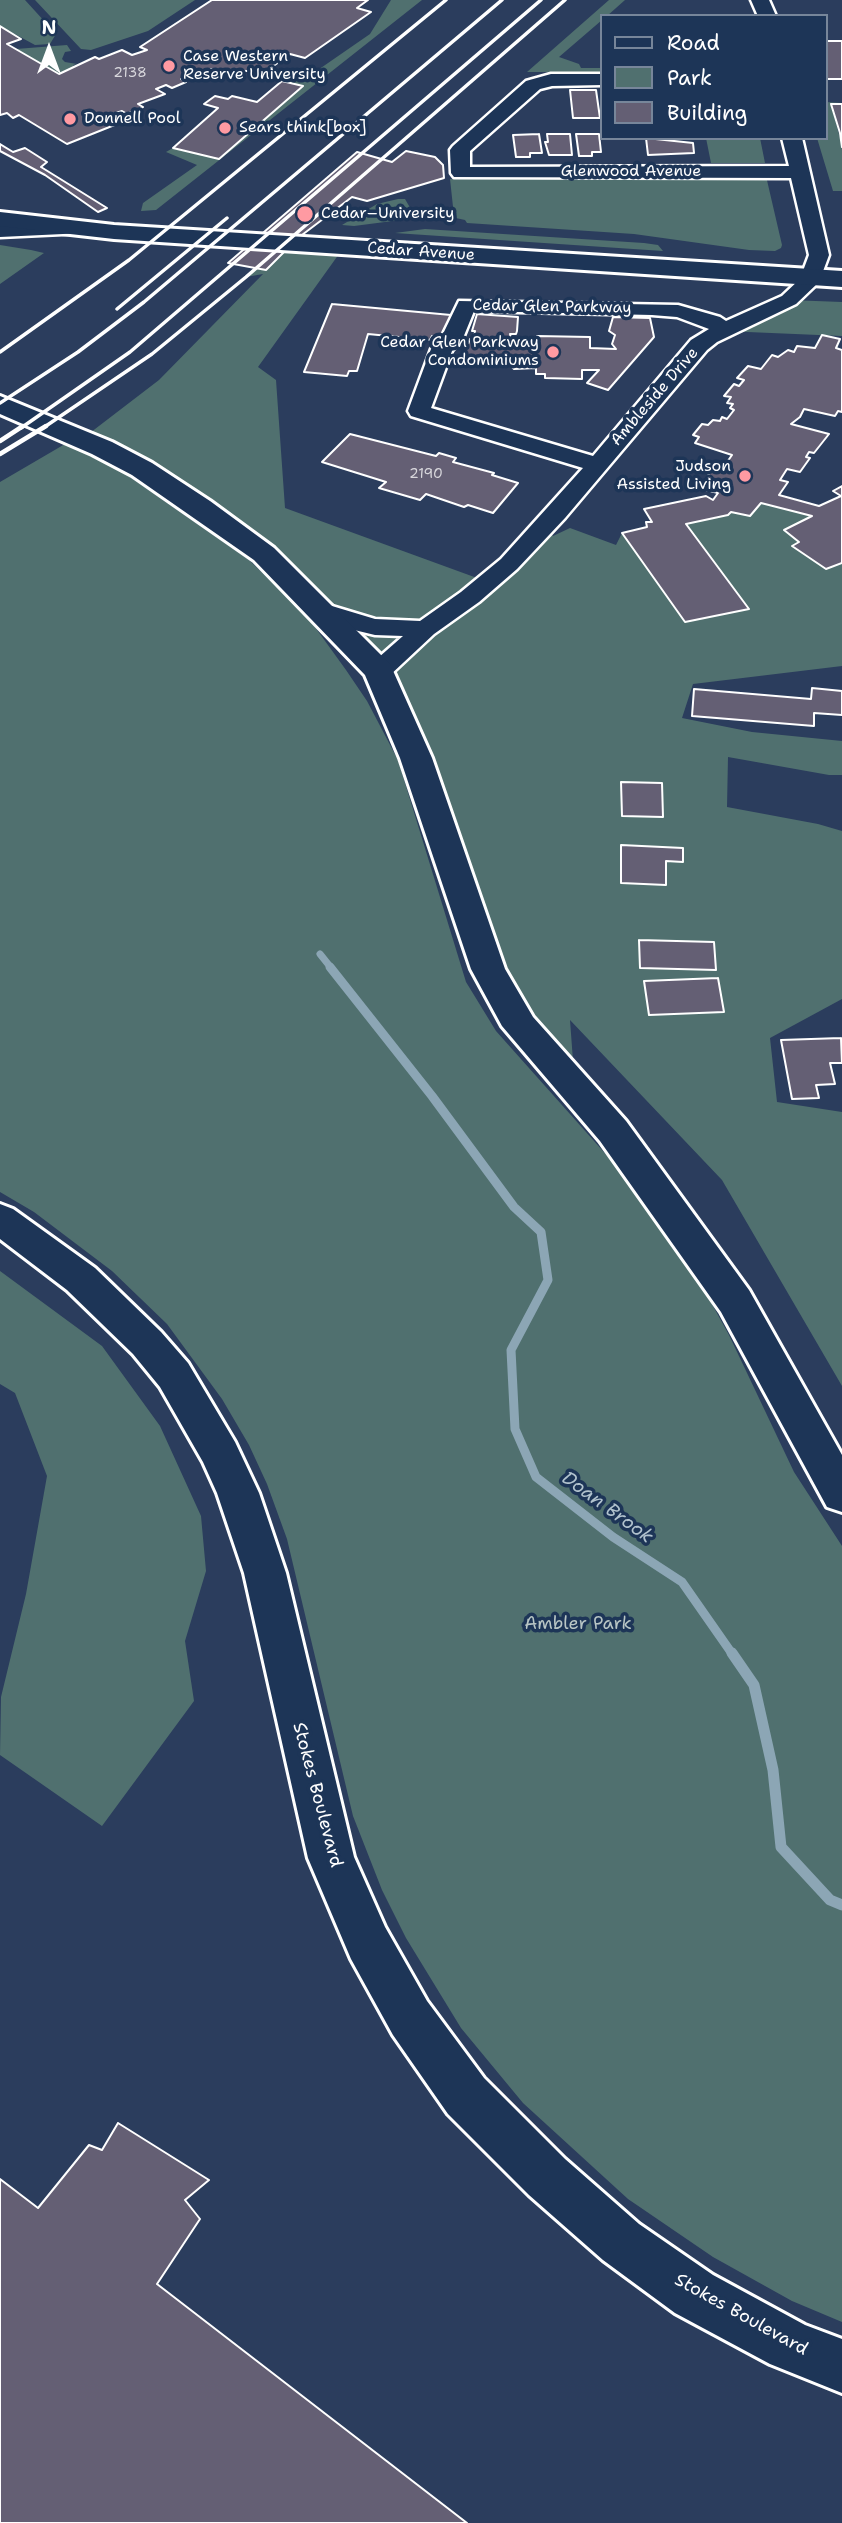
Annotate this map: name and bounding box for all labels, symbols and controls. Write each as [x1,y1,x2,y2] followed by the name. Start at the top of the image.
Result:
[14,14,84,84] north arrow
[600,14,828,140] legend
[41,15,57,40] text: N
[667,29,720,57] text: Road
[183,47,326,85] place label: Case Western Reserve University
[161,58,177,74] marker: Case Western Reserve University
[667,64,712,92] text: Park
[113,65,147,81] house number: 2138
[667,99,747,127] text: Building
[84,109,181,129] place label: Donnell Pool
[62,111,78,127] marker: Donnell Pool
[239,118,367,138] place label: Sears think[box]
[217,120,233,136] marker: Sears think[box]
[561,162,701,182] street label: Glenwood Avenue
[295,204,315,224] marker: Cedar–University
[321,204,454,224] place label: Cedar–University
[367,239,475,265] street label: Cedar Avenue
[472,296,632,318] street label: Cedar Glen Parkway
[380,333,539,371] place label: Cedar Glen Parkway Condominiums
[545,344,561,360] marker: Cedar Glen Parkway Condominiums
[607,344,703,450] street label: Ambleside Drive
[616,457,731,495] place label: Judson Assisted Living
[409,466,443,482] house number: 2190
[737,468,753,484] marker: Judson Assisted Living
[557,1467,657,1549] water label: Doan Brook
[524,1613,632,1635] park label: Ambler Park
[287,1720,347,1870] street label: Stokes Boulevard
[671,2269,811,2361] street label: Stokes Boulevard

